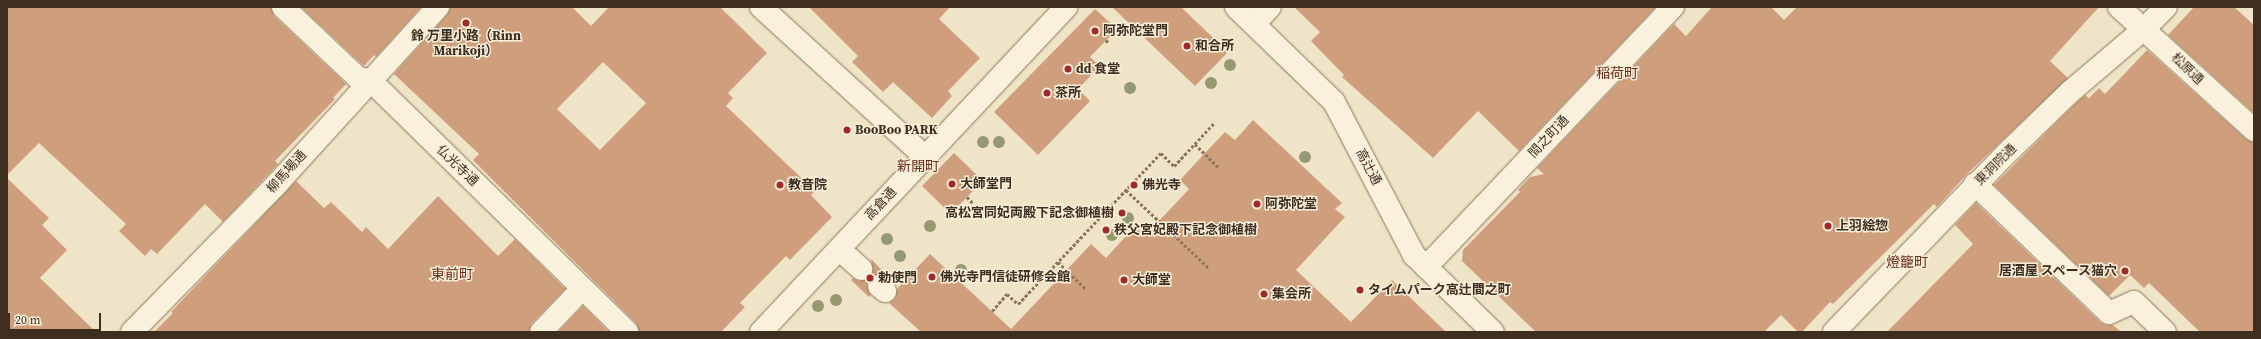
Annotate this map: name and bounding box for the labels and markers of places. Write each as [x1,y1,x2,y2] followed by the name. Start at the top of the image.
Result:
[461,18,471,28] marker: 鈴 万里小路（Rinn Marikoji）
[1103,23,1168,39] place label: 阿弥陀堂門
[1090,26,1100,36] marker: 阿弥陀堂門
[411,29,521,60] place label: 鈴 万里小路（Rinn Marikoji）
[1195,38,1234,54] place label: 和合所
[1182,41,1192,51] marker: 和合所
[1076,61,1120,77] place label: dd 食堂
[1063,64,1073,74] marker: dd 食堂
[1055,85,1081,101] place label: 茶所
[1042,88,1052,98] marker: 茶所
[855,122,938,138] place label: BooBoo PARK
[842,125,852,135] marker: BooBoo PARK
[960,176,1012,192] place label: 大師堂門
[788,177,827,193] place label: 教音院
[1142,177,1181,193] place label: 佛光寺
[947,179,957,189] marker: 大師堂門
[775,180,785,190] marker: 教音院
[1129,180,1139,190] marker: 佛光寺
[1265,196,1317,212] place label: 阿弥陀堂
[1252,199,1262,209] marker: 阿弥陀堂
[945,205,1114,221] place label: 高松宮同妃両殿下記念御植樹
[1117,208,1127,218] marker: 高松宮同妃両殿下記念御植樹
[1836,218,1888,234] place label: 上羽絵惣
[1823,221,1833,231] marker: 上羽絵惣
[1114,222,1257,238] place label: 秩父宮妃殿下記念御植樹
[1101,225,1111,235] marker: 秩父宮妃殿下記念御植樹
[1997,263,2117,279] place label: 居酒屋 スペース猫穴
[2120,266,2130,276] marker: 居酒屋 スペース猫穴
[940,269,1070,285] place label: 佛光寺門信徒研修会館
[878,270,917,286] place label: 勅使門
[927,272,937,282] marker: 佛光寺門信徒研修会館
[1132,272,1171,288] place label: 大師堂
[865,273,875,283] marker: 勅使門
[1119,275,1129,285] marker: 大師堂
[1368,282,1511,298] place label: タイムパーク高辻間之町
[1355,285,1365,295] marker: タイムパーク高辻間之町
[1272,286,1311,302] place label: 集会所
[1259,289,1269,299] marker: 集会所

